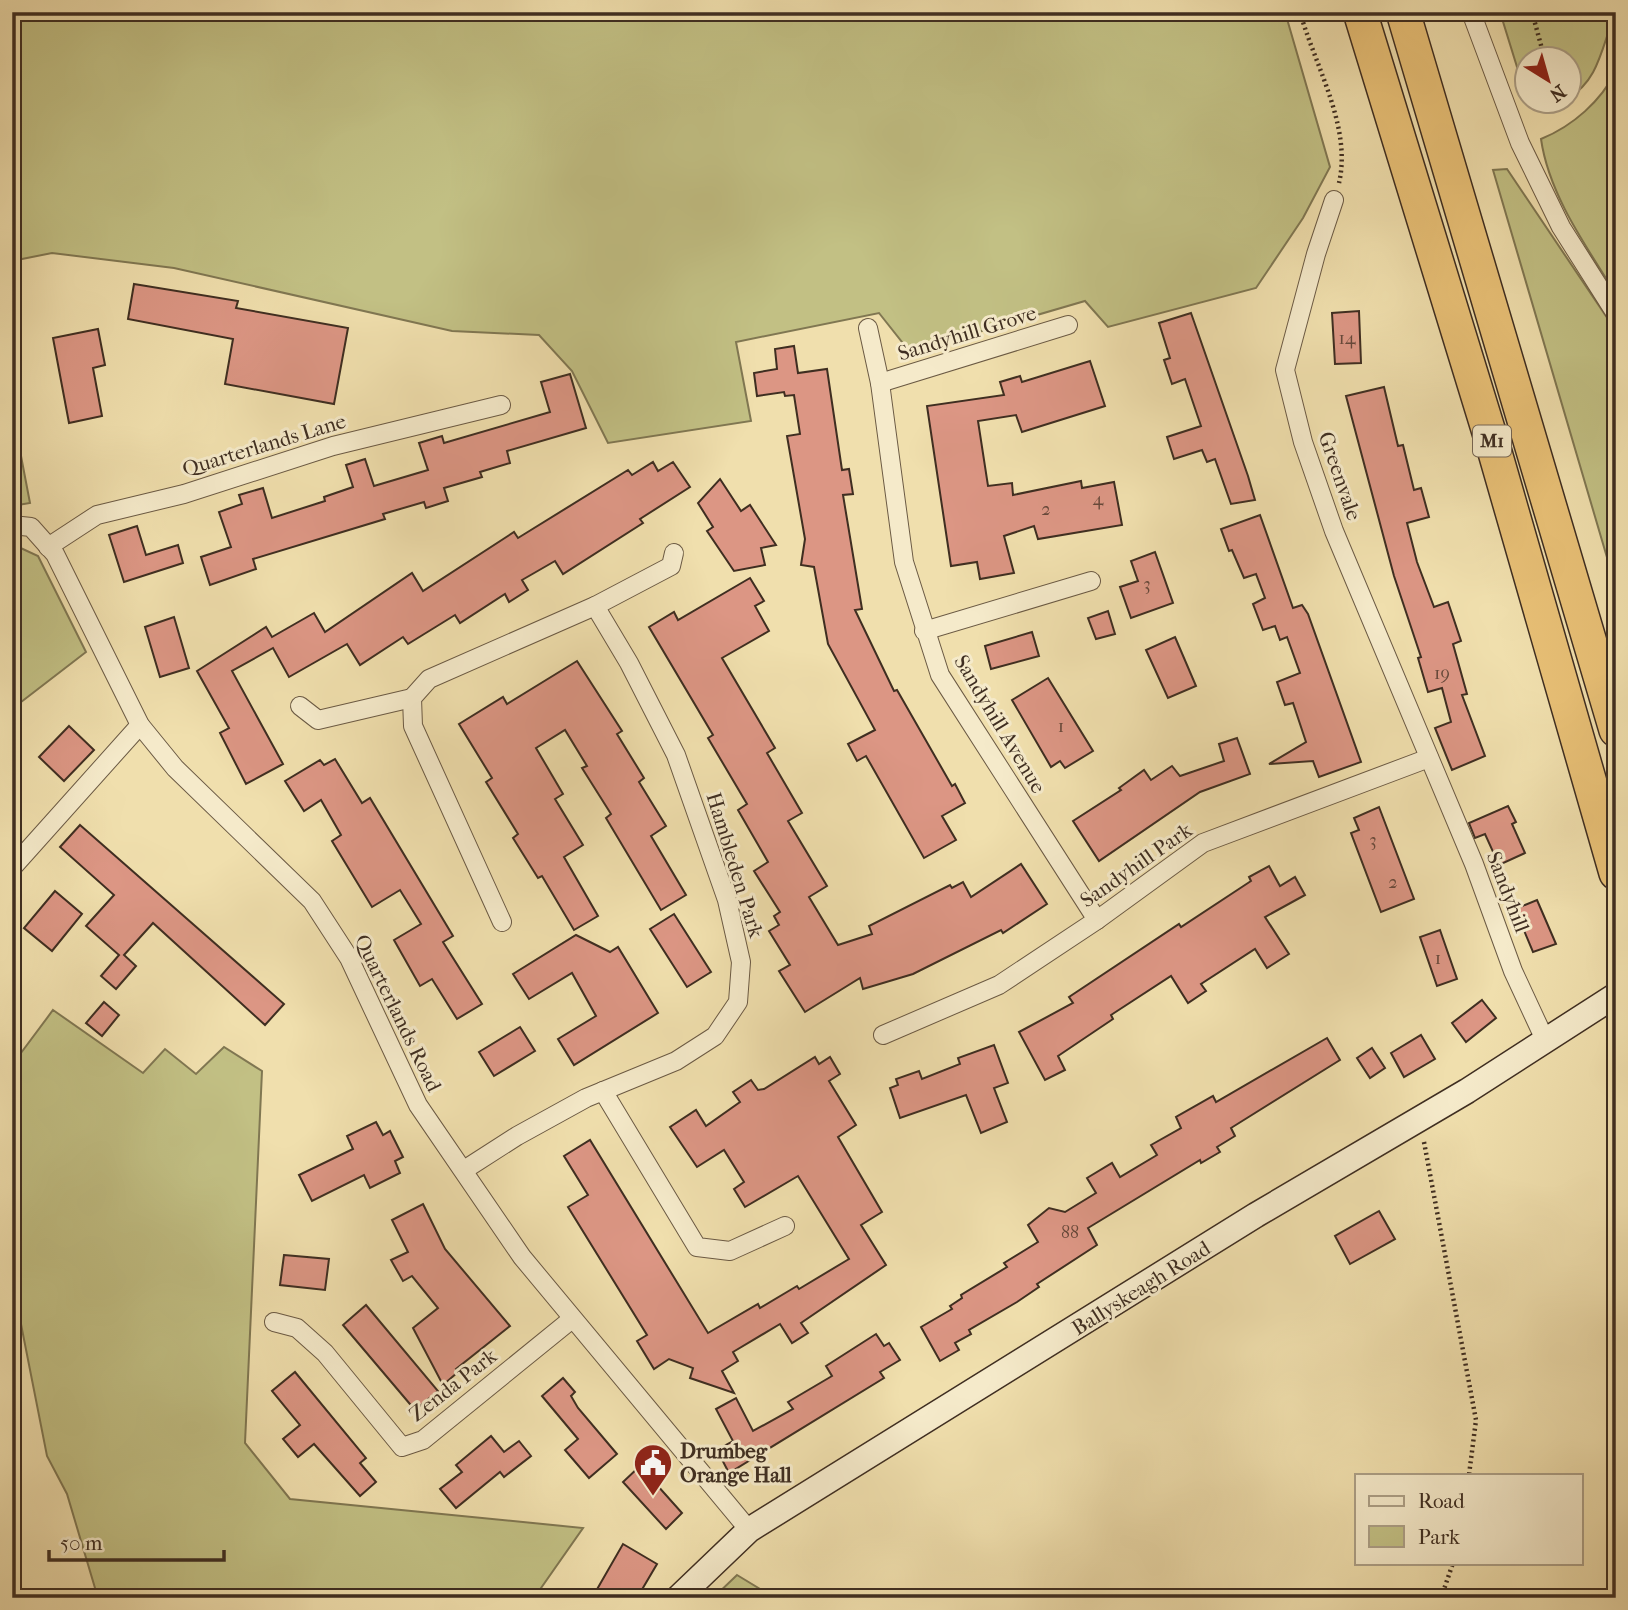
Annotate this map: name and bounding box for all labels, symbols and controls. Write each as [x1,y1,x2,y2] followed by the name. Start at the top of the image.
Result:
[1512,46,1582,116] north arrow
[1545,80,1570,106] text: N
[895,301,1039,365] street label: Sandyhill Grove
[1338,328,1356,349] house number: 14
[179,409,349,481] street label: Quarterlands Lane
[1473,426,1511,456] road number: M1
[1314,428,1366,524] street label: Greenvale
[1093,489,1104,510] house number: 4
[1041,499,1051,520] house number: 2
[1143,574,1151,595] house number: 3
[949,651,1051,797] street label: Sandyhill Avenue
[1434,663,1450,684] house number: 19
[1058,716,1064,737] house number: 1
[701,789,769,941] street label: Hambleden Park
[1076,818,1197,912] street label: Sandyhill Park
[1369,830,1377,851] house number: 3
[1482,848,1534,936] street label: Sandyhill
[1388,872,1398,893] house number: 2
[350,931,447,1096] street label: Quarterlands Road
[1435,948,1441,969] house number: 1
[1061,1222,1079,1243] house number: 88
[1068,1236,1215,1340] street label: Ballyskeagh Road
[405,1343,502,1426] street label: Zenda Park
[680,1439,792,1487] place label: Drumbeg Orange Hall
[632,1442,674,1497] public building icon: Drumbeg Orange Hall
[1355,1474,1582,1564] legend
[1418,1489,1465,1513] text: Road
[49,1519,224,1563] scale bar
[1418,1525,1460,1549] text: Park
[60,1531,103,1555] text: 50 m

